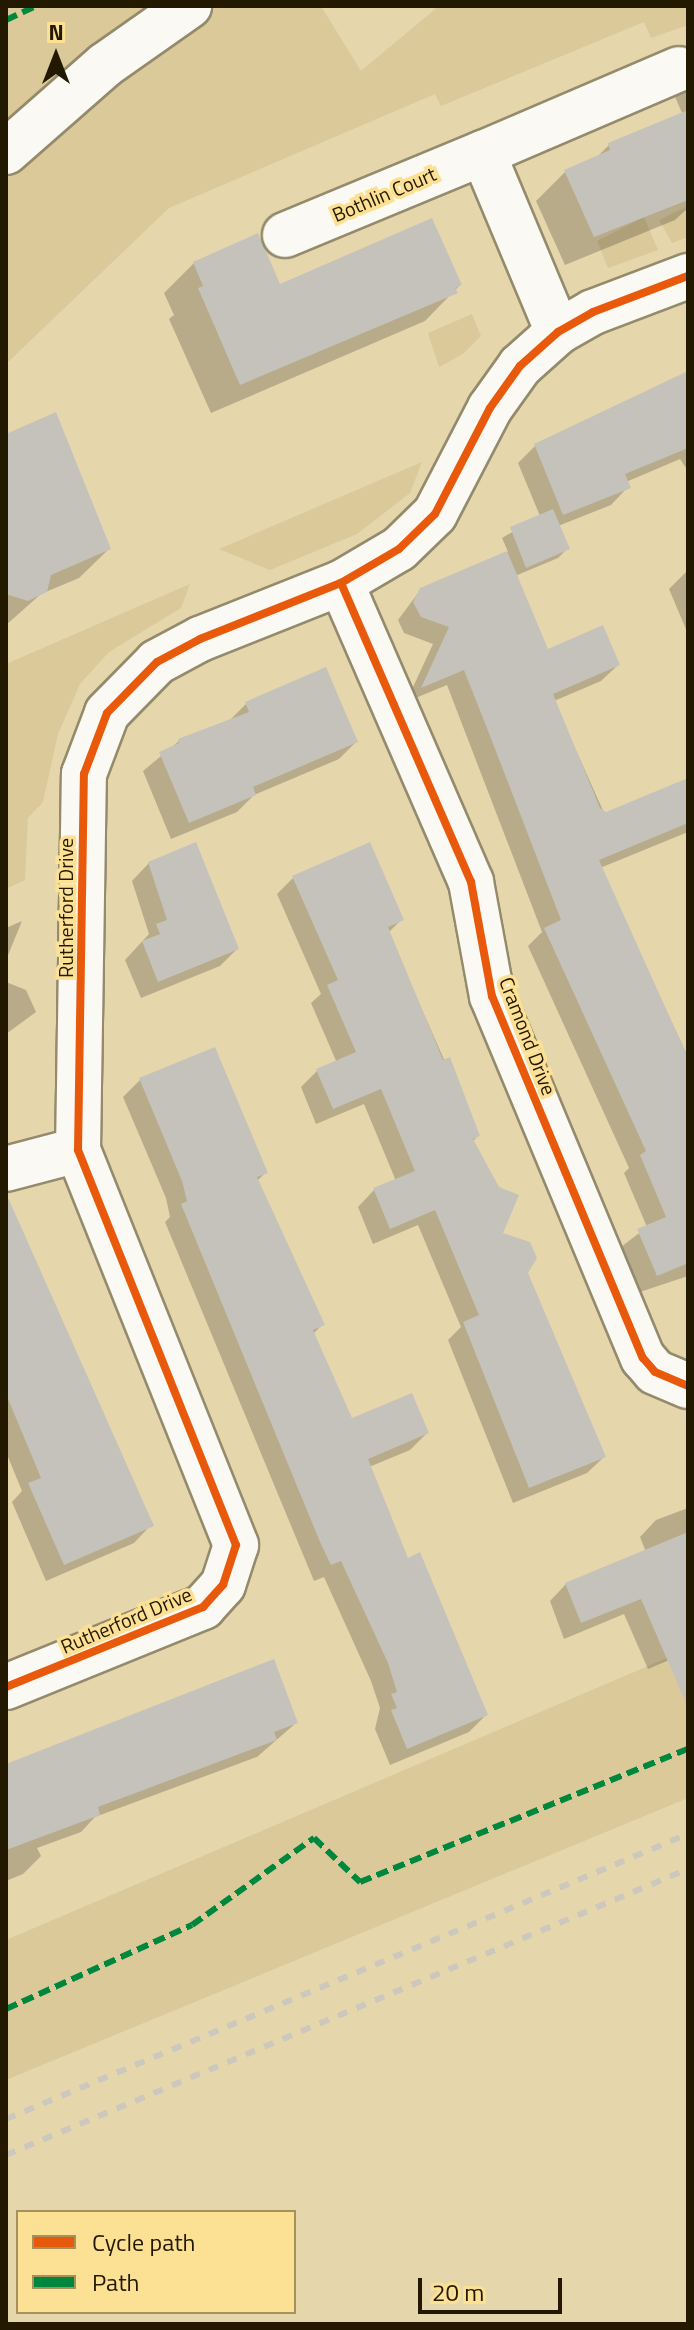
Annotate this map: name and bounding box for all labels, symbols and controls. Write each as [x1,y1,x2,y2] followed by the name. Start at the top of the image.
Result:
[48,15,64,49] text: N
[16,16,96,96] north arrow
[328,161,440,227] street label: Bothlin Court
[53,838,77,978] street label: Rutherford Drive
[494,974,562,1098] street label: Cramond Drive
[57,1582,195,1658] street label: Rutherford Drive
[16,2210,296,2314] legend
[92,2224,195,2260] text: Cycle path
[422,2262,566,2312] scale bar
[92,2264,139,2300] text: Path
[432,2274,484,2310] text: 20 m

